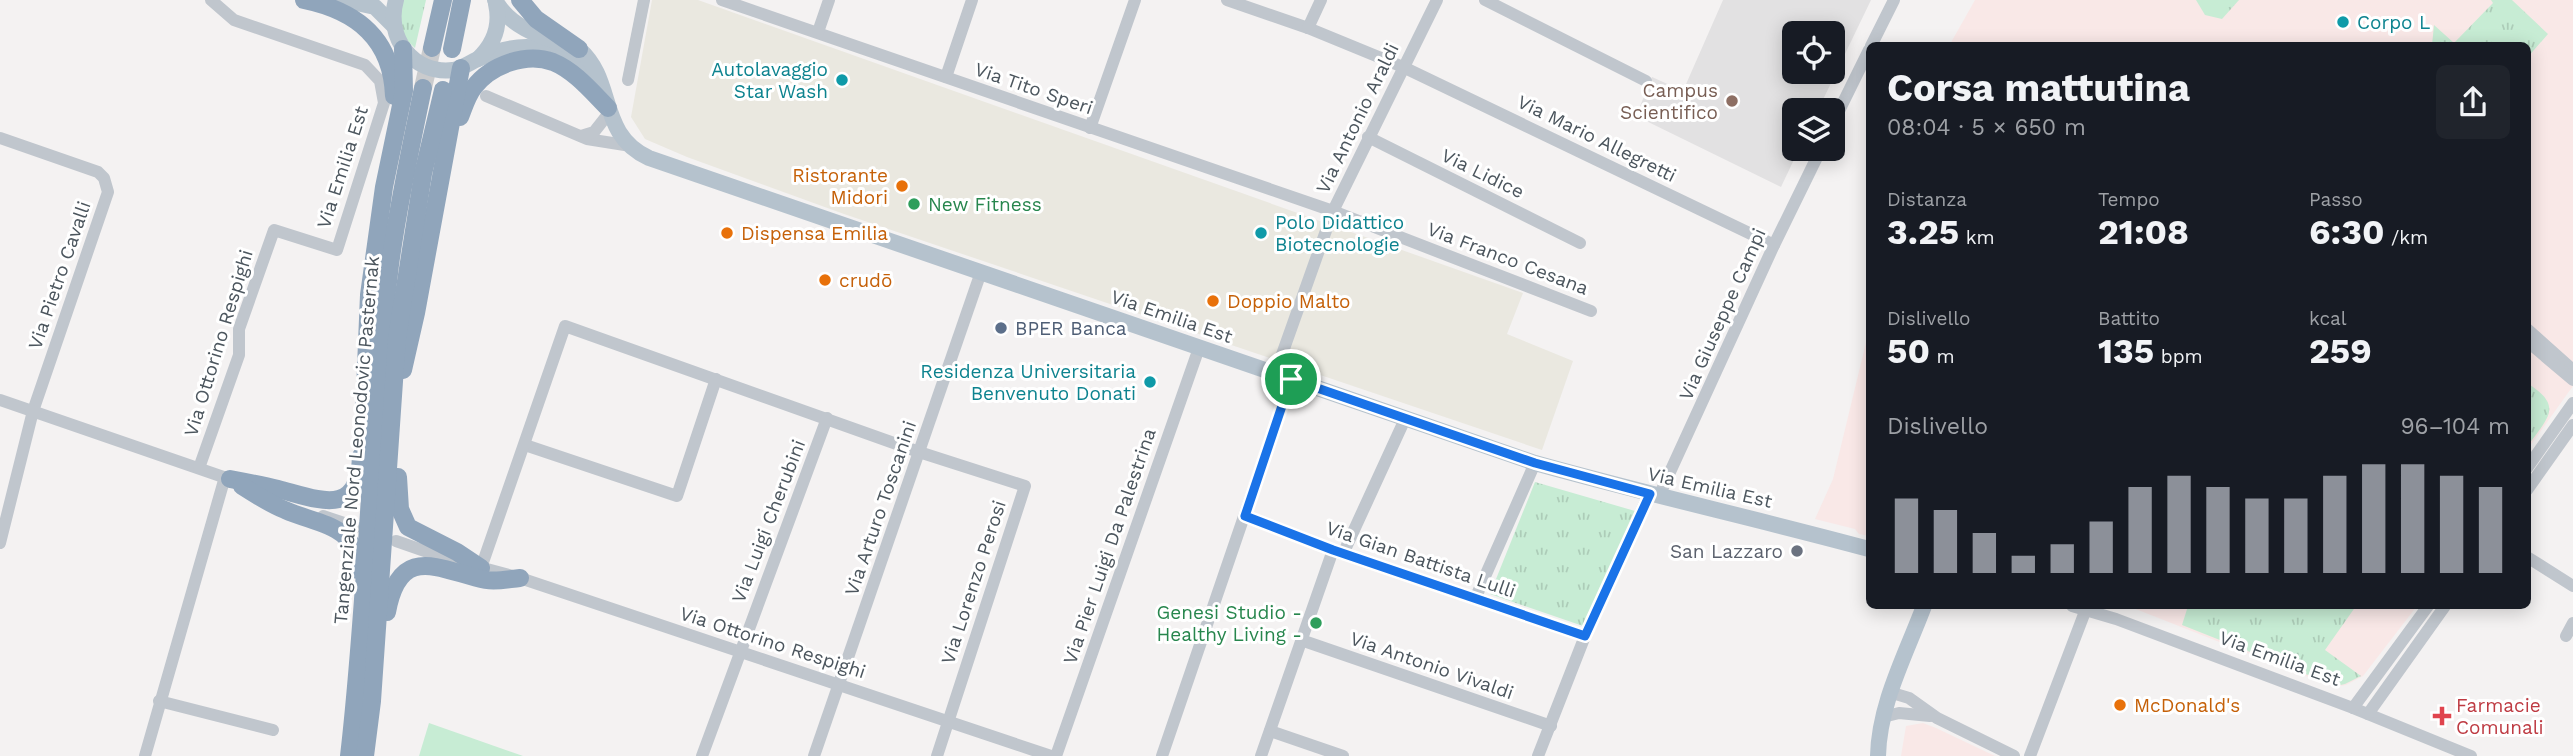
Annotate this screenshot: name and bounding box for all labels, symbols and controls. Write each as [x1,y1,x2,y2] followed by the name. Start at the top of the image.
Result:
[2357,11,2430,34] place label: Corpo L
[2335,14,2351,30] marker: Corpo L
[1782,21,1845,161] map controls
[1782,21,1845,84] button: locate
[1311,39,1404,197] street label: Via Antonio Araldi
[972,57,1096,119] street label: Via Tito Speri
[711,58,828,103] place label: Autolavaggio Star Wash
[2436,65,2510,139] button: share
[1887,66,2190,110] text: Corsa mattutina
[834,72,850,88] marker: Autolavaggio Star Wash
[1620,79,1718,124] place label: Campus Scientifico
[1514,90,1680,187] street label: Via Mario Allegretti
[1724,93,1740,109] marker: Campus Scientifico
[1782,98,1845,161] button: layers
[312,103,373,231] street label: Via Emilia Est
[1887,114,2086,141] text: 08:04 · 5 × 650 m
[1438,144,1528,203] street label: Via Lidice
[792,164,888,209] place label: Ristorante Midori
[894,178,910,194] marker: Ristorante Midori
[1887,188,1967,211] text: Distanza
[2098,188,2160,211] text: Tempo
[2309,188,2363,211] text: Passo
[928,193,1042,216] place label: New Fitness
[906,196,922,212] marker: New Fitness
[23,198,96,352] street label: Via Pietro Cavalli
[1275,211,1404,256] place label: Polo Didattico Biotecnologie
[1887,211,1959,253] text: 3.25
[2098,211,2189,253] text: 21:08
[2309,211,2384,253] text: 6:30
[1424,217,1592,300] street label: Via Franco Cesana
[741,222,888,245] place label: Dispensa Emilia
[719,225,735,241] marker: Dispensa Emilia
[1253,225,1269,241] marker: Polo Didattico Biotecnologie
[1674,225,1771,404] street label: Via Giuseppe Campi
[1959,226,1995,249] text: km
[2384,226,2428,249] text: /km
[179,247,258,439] street label: Via Ottorino Respighi
[329,255,384,625] street label: Tangenziale Nord Leonodovic Pasternak
[839,269,892,292] place label: crudō
[817,272,833,288] marker: crudō
[1108,285,1236,348] street label: Via Emilia Est
[1227,290,1351,313] place label: Doppio Malto
[1205,293,1221,309] marker: Doppio Malto
[1887,307,1970,330] text: Dislivello
[2098,307,2160,330] text: Battito
[2309,307,2347,330] text: kcal
[1015,317,1127,340] place label: BPER Banca
[993,320,1009,336] marker: BPER Banca
[1887,330,1930,372] text: 50
[2098,330,2154,372] text: 135
[2309,330,2372,372] text: 259
[1930,345,1955,368] text: m
[2154,345,2203,368] text: bpm
[1261,349,1321,409] pin
[920,360,1136,405] place label: Residenza Universitaria Benvenuto Donati
[1272,360,1310,398] icon: arrive
[1142,374,1158,390] marker: Residenza Universitaria Benvenuto Donati
[1887,413,1988,440] text: Dislivello
[2400,413,2510,440] text: 96–104 m
[840,418,921,599] street label: Via Arturo Toscanini
[1058,425,1161,667] street label: Via Pier Luigi Da Palestrina
[727,436,810,606] street label: Via Luigi Cherubini
[1645,462,1774,513] street label: Via Emilia Est
[936,497,1011,667] street label: Via Lorenzo Perosi
[1323,516,1519,603] street label: Via Gian Battista Lulli
[1670,540,1783,563] place label: San Lazzaro
[1789,543,1805,559] marker: San Lazzaro
[1156,601,1302,646] place label: Genesi Studio - Healthy Living -
[677,602,869,683] street label: Via Ottorino Respighi
[1308,615,1324,631] marker: Genesi Studio - Healthy Living -
[2216,626,2344,691] street label: Via Emilia Est
[1347,627,1517,704] street label: Via Antonio Vivaldi
[2134,694,2240,717] place label: McDonald's
[2456,694,2544,739] place label: Farmacie Comunali
[2112,697,2128,713] marker: McDonald's
[2434,708,2450,724] marker: Farmacie Comunali

